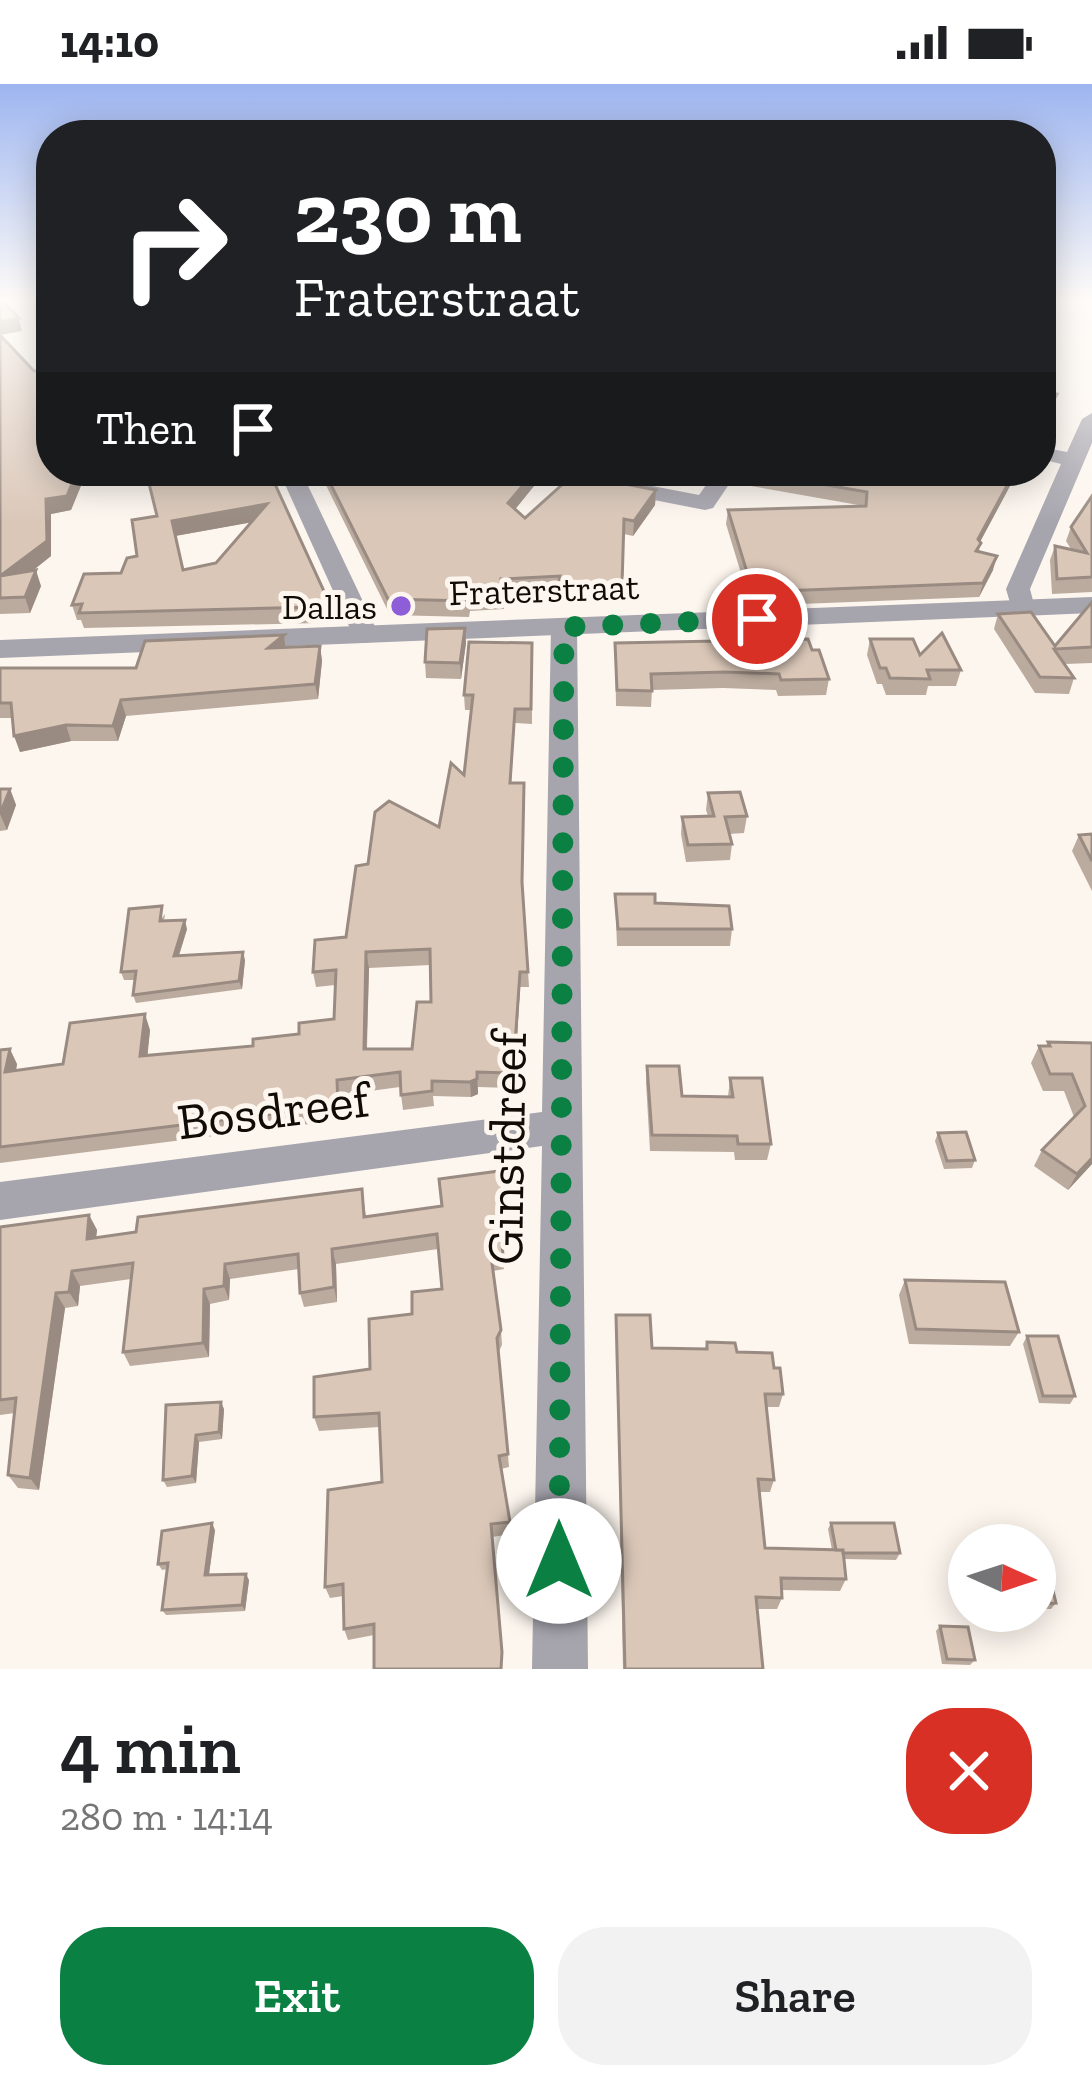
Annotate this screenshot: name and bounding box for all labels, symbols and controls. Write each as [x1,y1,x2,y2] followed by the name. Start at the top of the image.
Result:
[60,15,159,69] text: 14:10
[294,163,522,264] text: 230 m
[96,168,252,324] icon: right
[294,265,580,330] text: Fraterstraat
[220,396,286,462] icon: arrive
[96,402,196,456] text: Then
[448,565,641,614] street label: Fraterstraat
[706,568,808,670] pin
[282,585,377,628] place label: Dallas
[724,586,790,652] icon: arrive
[388,593,414,619] marker: Dallas
[474,1027,539,1265] street label: Ginstdreef
[174,1068,376,1153] street label: Bosdreef
[496,1498,622,1624] position arrow
[948,1524,1056,1632] north arrow
[948,1524,1056,1632] map controls
[60,1705,241,1791] text: 4 min
[906,1708,1032,1834] button: close
[60,1793,273,1840] text: 280 m · 14:14
[60,1927,534,2065] button: Exit
[558,1927,1032,2065] button: Share

